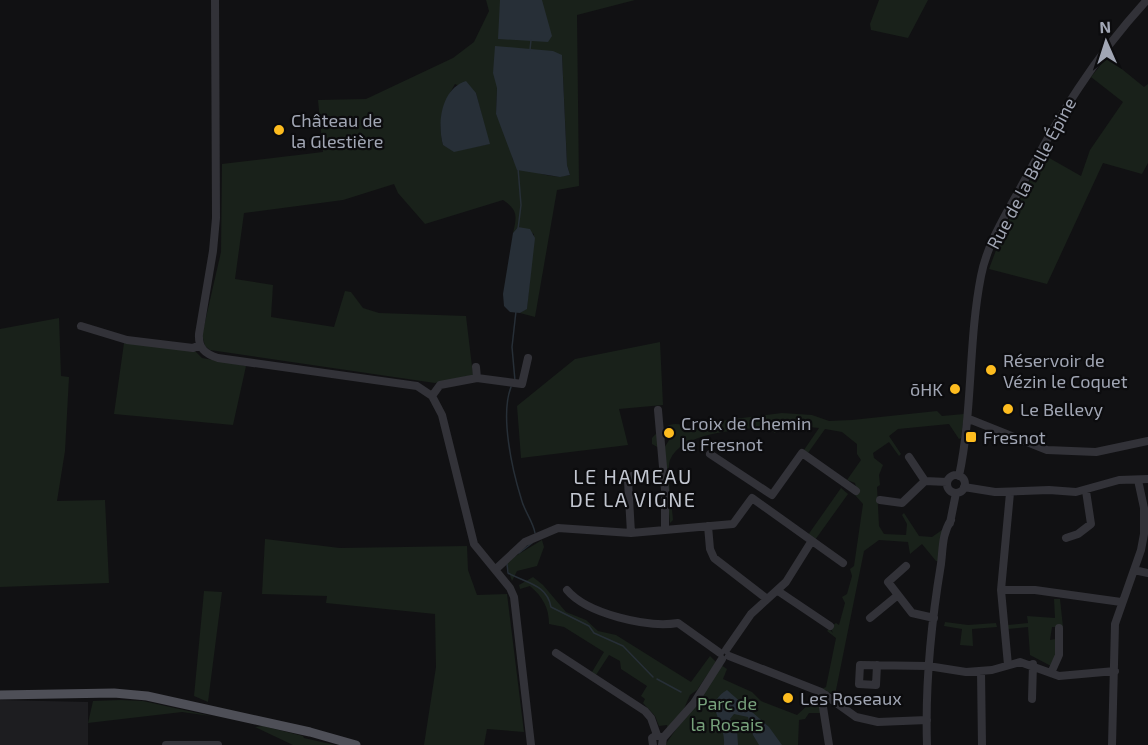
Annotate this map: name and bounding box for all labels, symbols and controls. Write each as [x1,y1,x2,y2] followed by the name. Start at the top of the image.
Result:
[1076,12,1136,72] north arrow
[1099,17,1111,36] text: N
[982,93,1080,253] street label: Rue de la Belle Épine
[291,109,383,152] place label: Château de la Glestière
[272,123,286,137] marker: Château de la Glestière
[1003,349,1128,392] place label: Réservoir de Vézin le Coquet
[984,363,998,377] marker: Réservoir de Vézin le Coquet
[910,378,943,400] place label: ōHK
[948,382,962,396] marker: ōHK
[1020,398,1104,420] place label: Le Bellevy
[1001,402,1015,416] marker: Le Bellevy
[681,412,812,455] place label: Croix de Chemin le Fresnot
[662,426,676,440] marker: Croix de Chemin le Fresnot
[983,426,1046,448] place label: Fresnot
[964,430,978,444] marker: Fresnot
[570,464,696,511] district label: LE HAMEAU DE LA VIGNE
[800,687,902,709] place label: Les Roseaux
[781,691,795,705] marker: Les Roseaux
[690,692,764,735] park label: Parc de la Rosais

